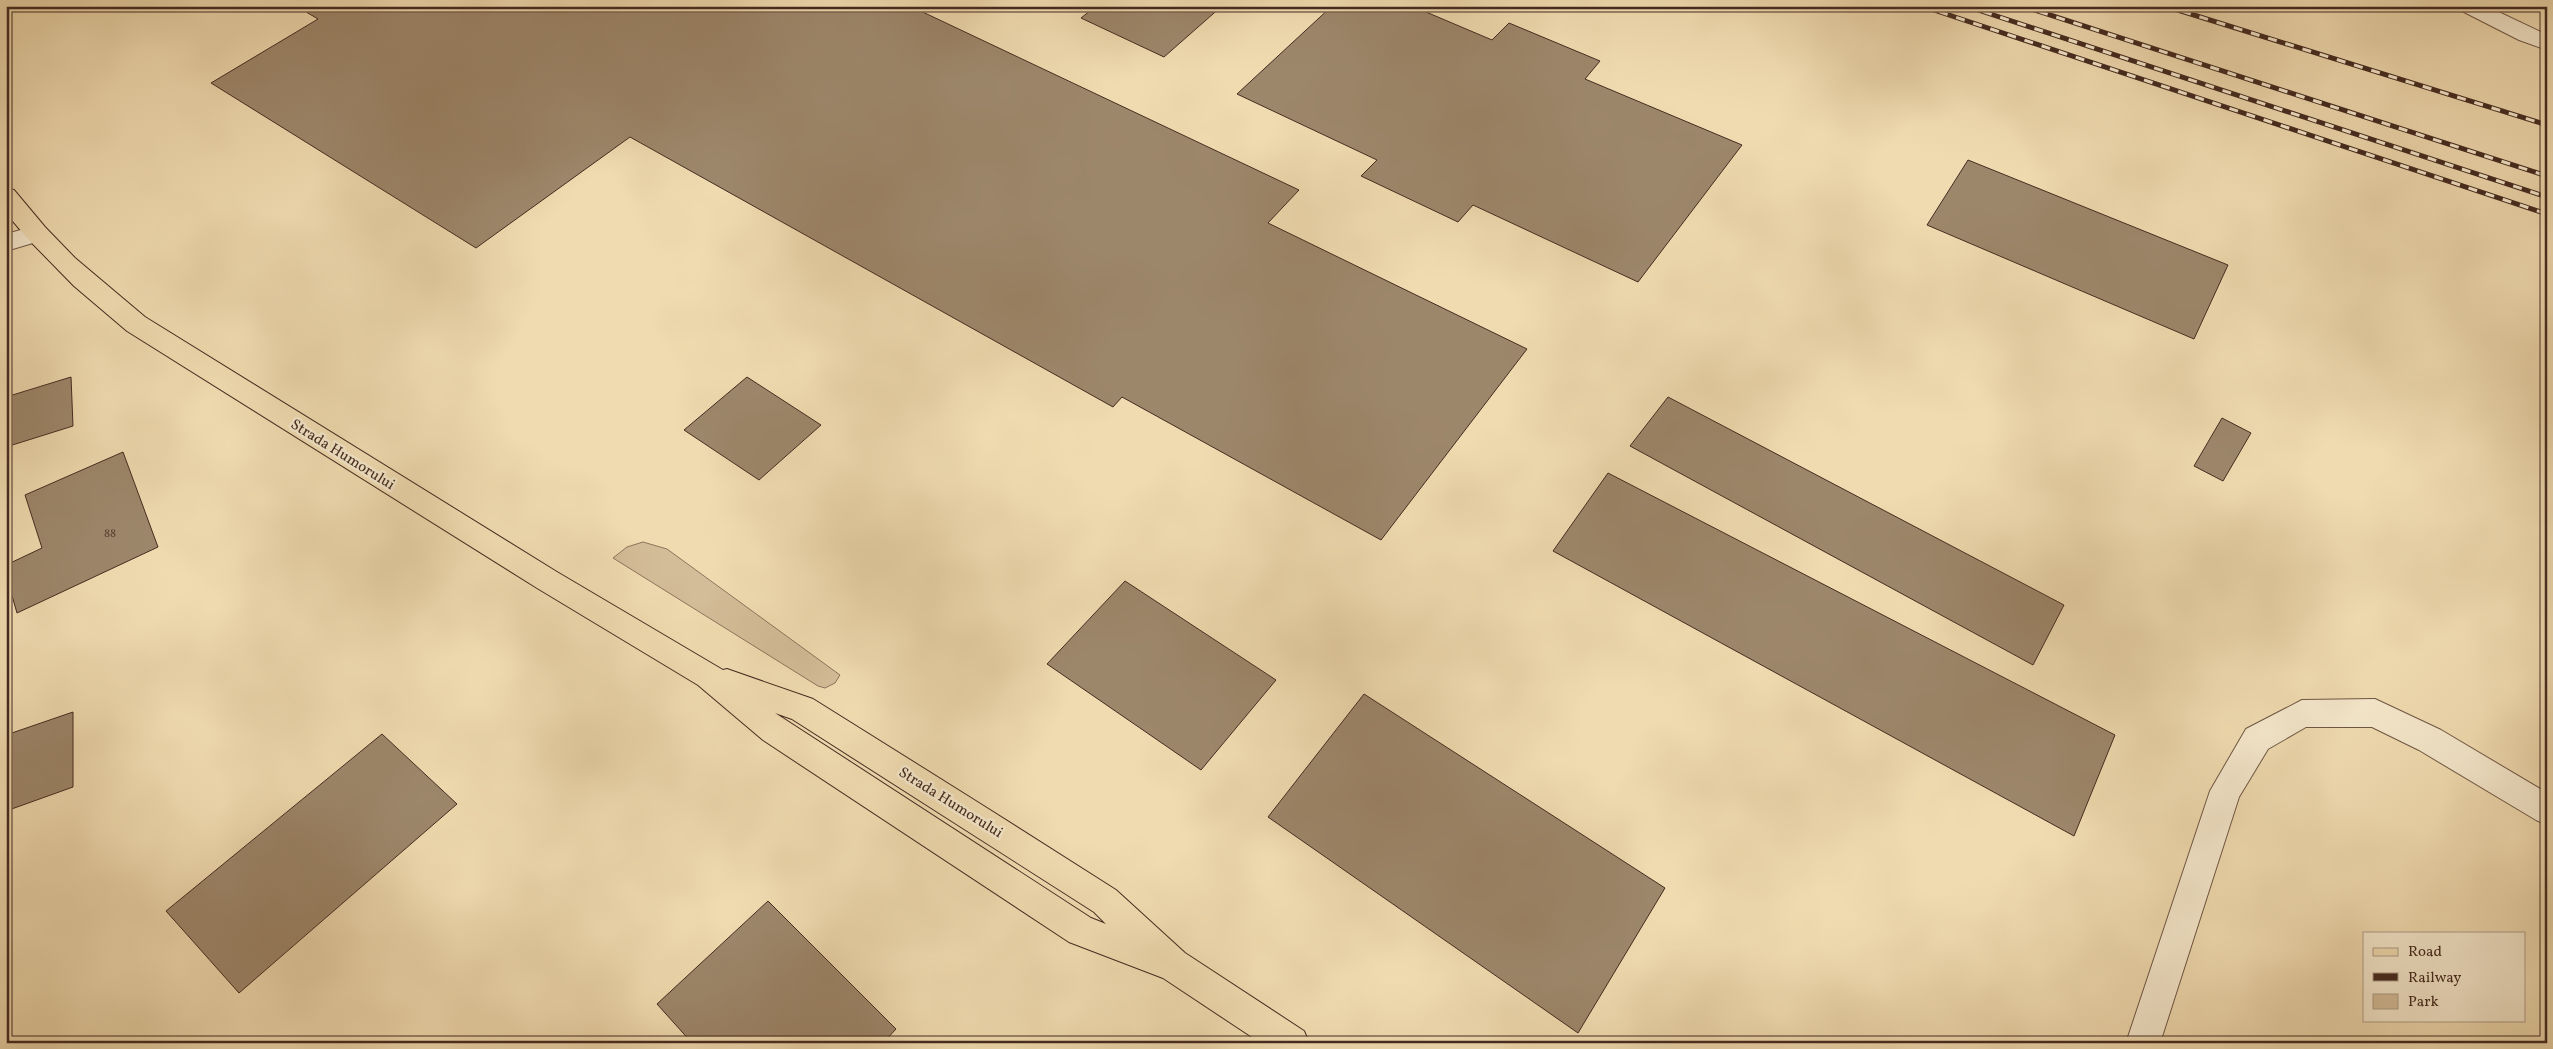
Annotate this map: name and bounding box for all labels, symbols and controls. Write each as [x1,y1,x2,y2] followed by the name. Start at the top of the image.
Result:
[286,415,398,496] street label: Strada Humorului
[104,526,116,542] house number: 88
[894,763,1006,844] street label: Strada Humorului
[2363,932,2526,1022] legend
[2408,942,2442,963] text: Road
[2408,968,2461,989] text: Railway
[2408,992,2439,1013] text: Park

